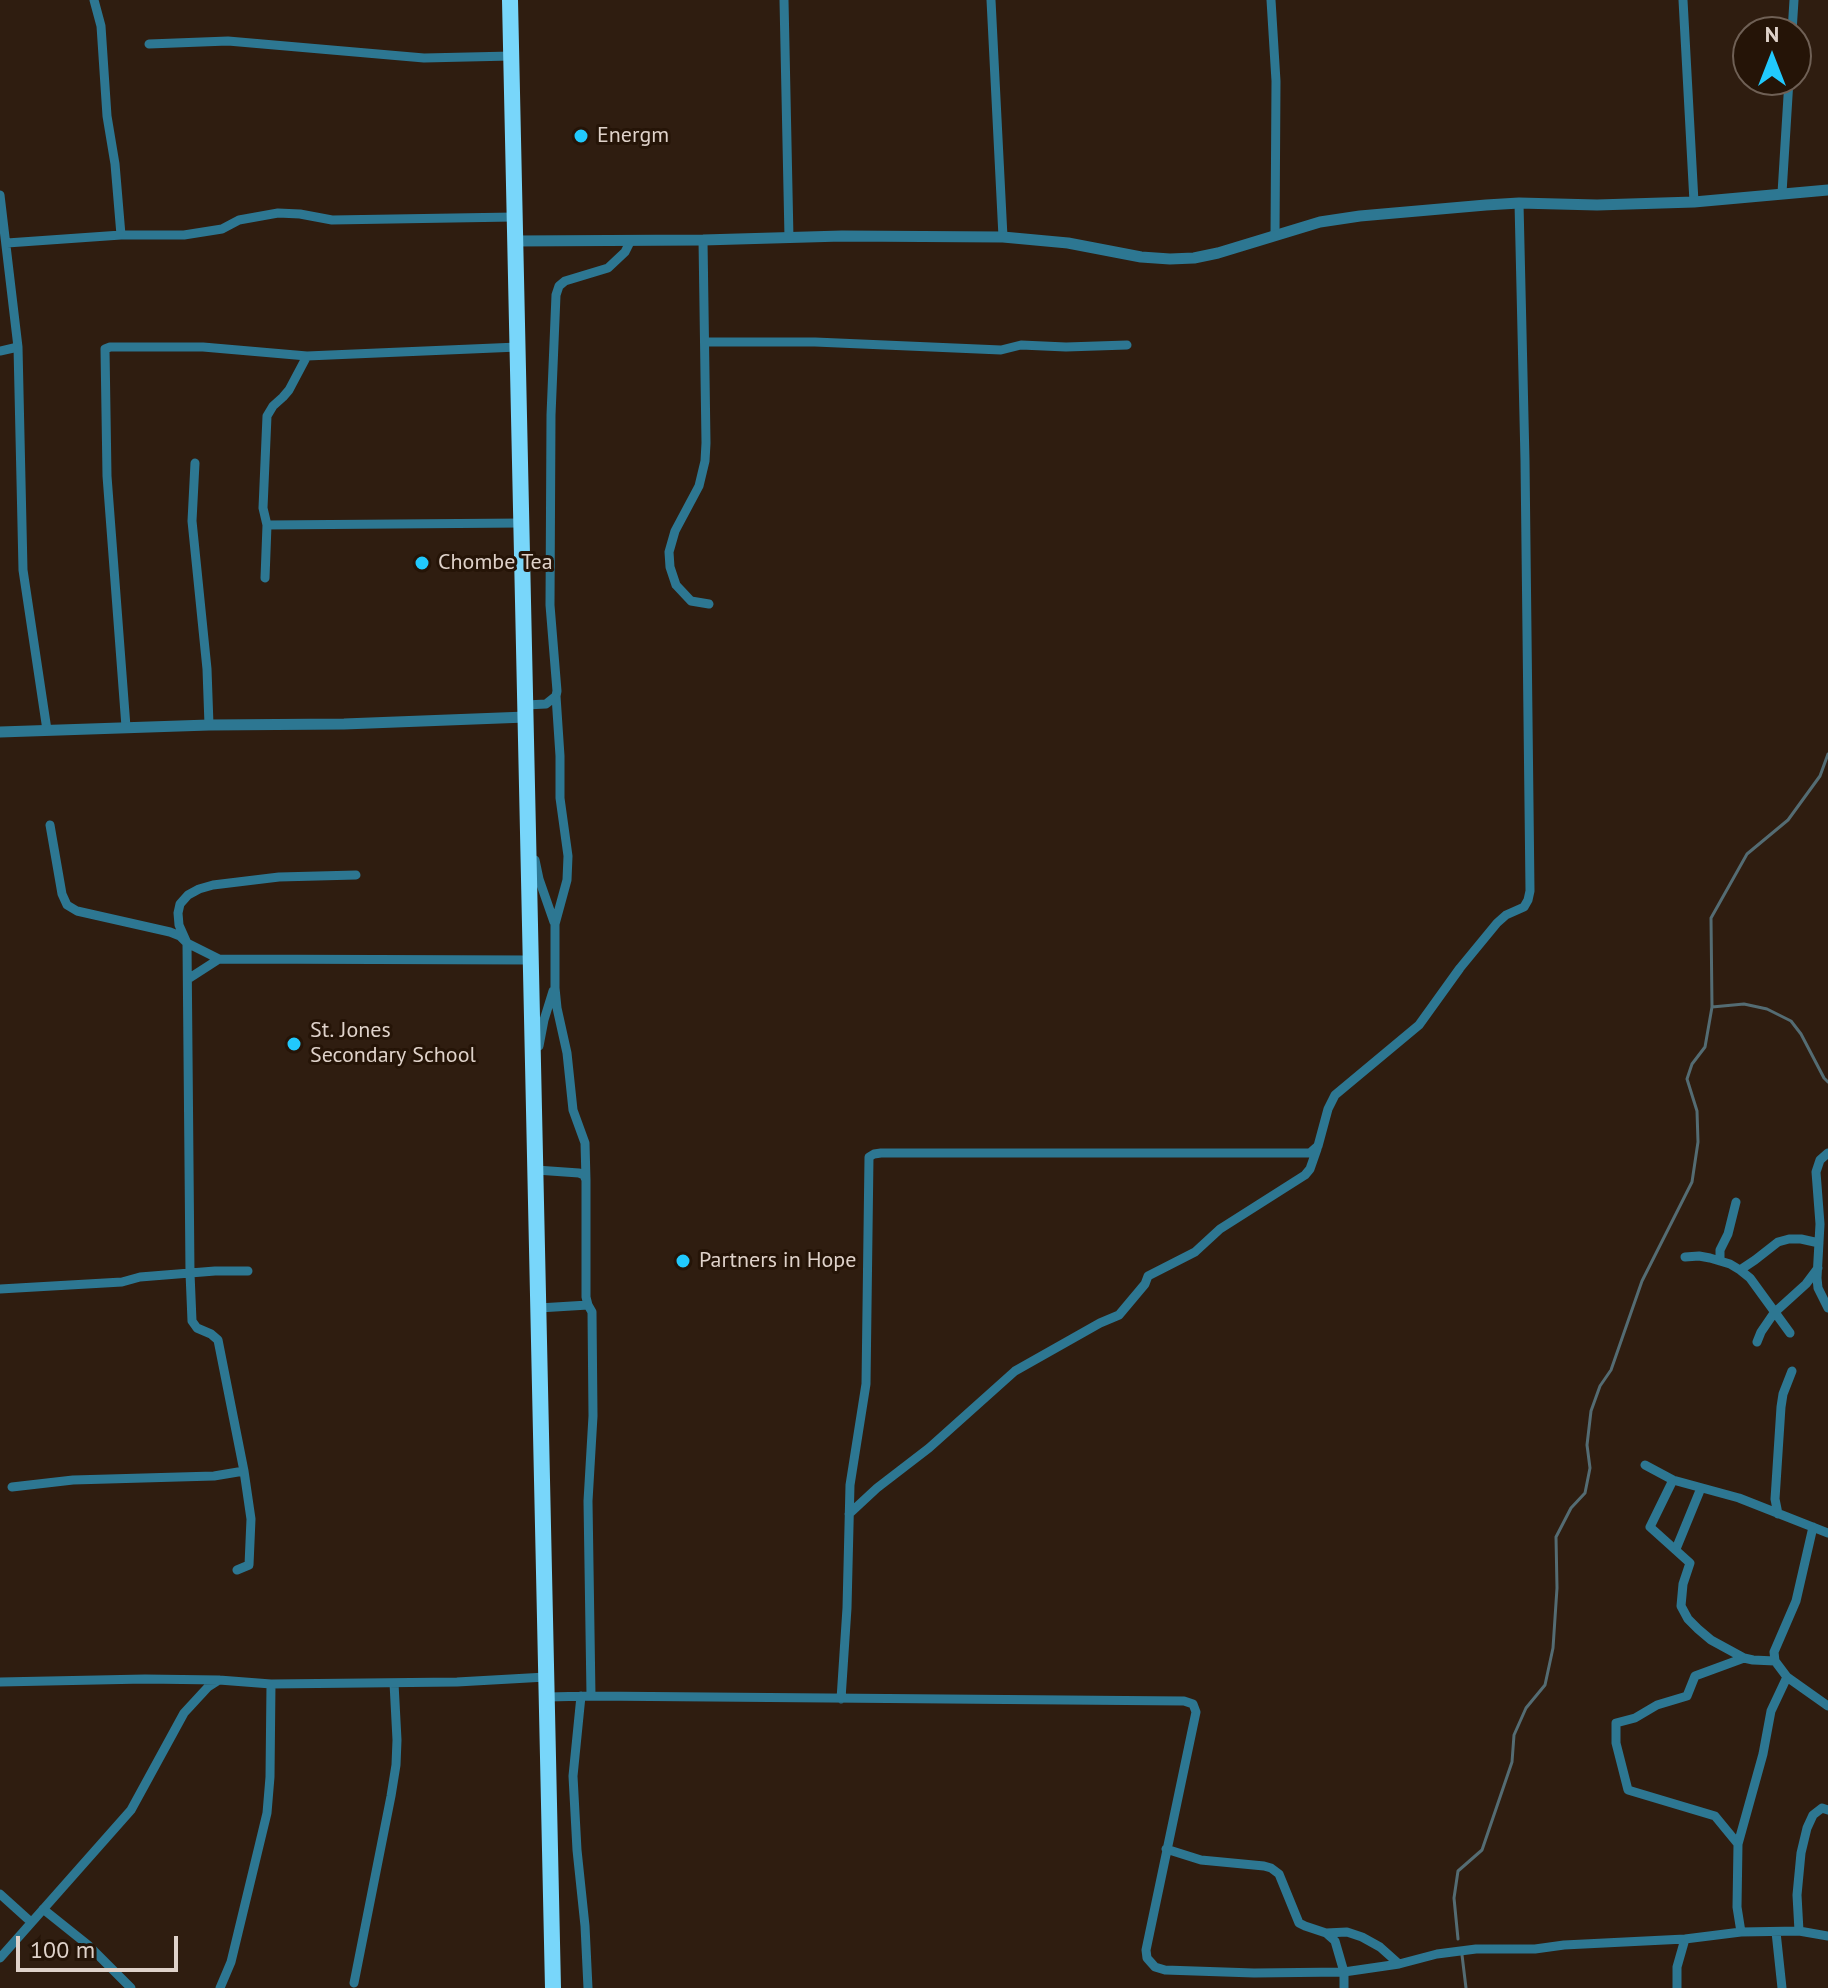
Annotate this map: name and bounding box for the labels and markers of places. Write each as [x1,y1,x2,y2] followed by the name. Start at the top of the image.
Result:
[597,123,669,149] place label: Energm
[572,127,590,145] marker: Energm
[438,550,553,576] place label: Chombe Tea
[413,554,431,572] marker: Chombe Tea
[310,1018,476,1070] place label: St. Jones Secondary School
[285,1035,303,1053] marker: St. Jones Secondary School
[699,1248,856,1274] place label: Partners in Hope
[674,1252,692,1270] marker: Partners in Hope

